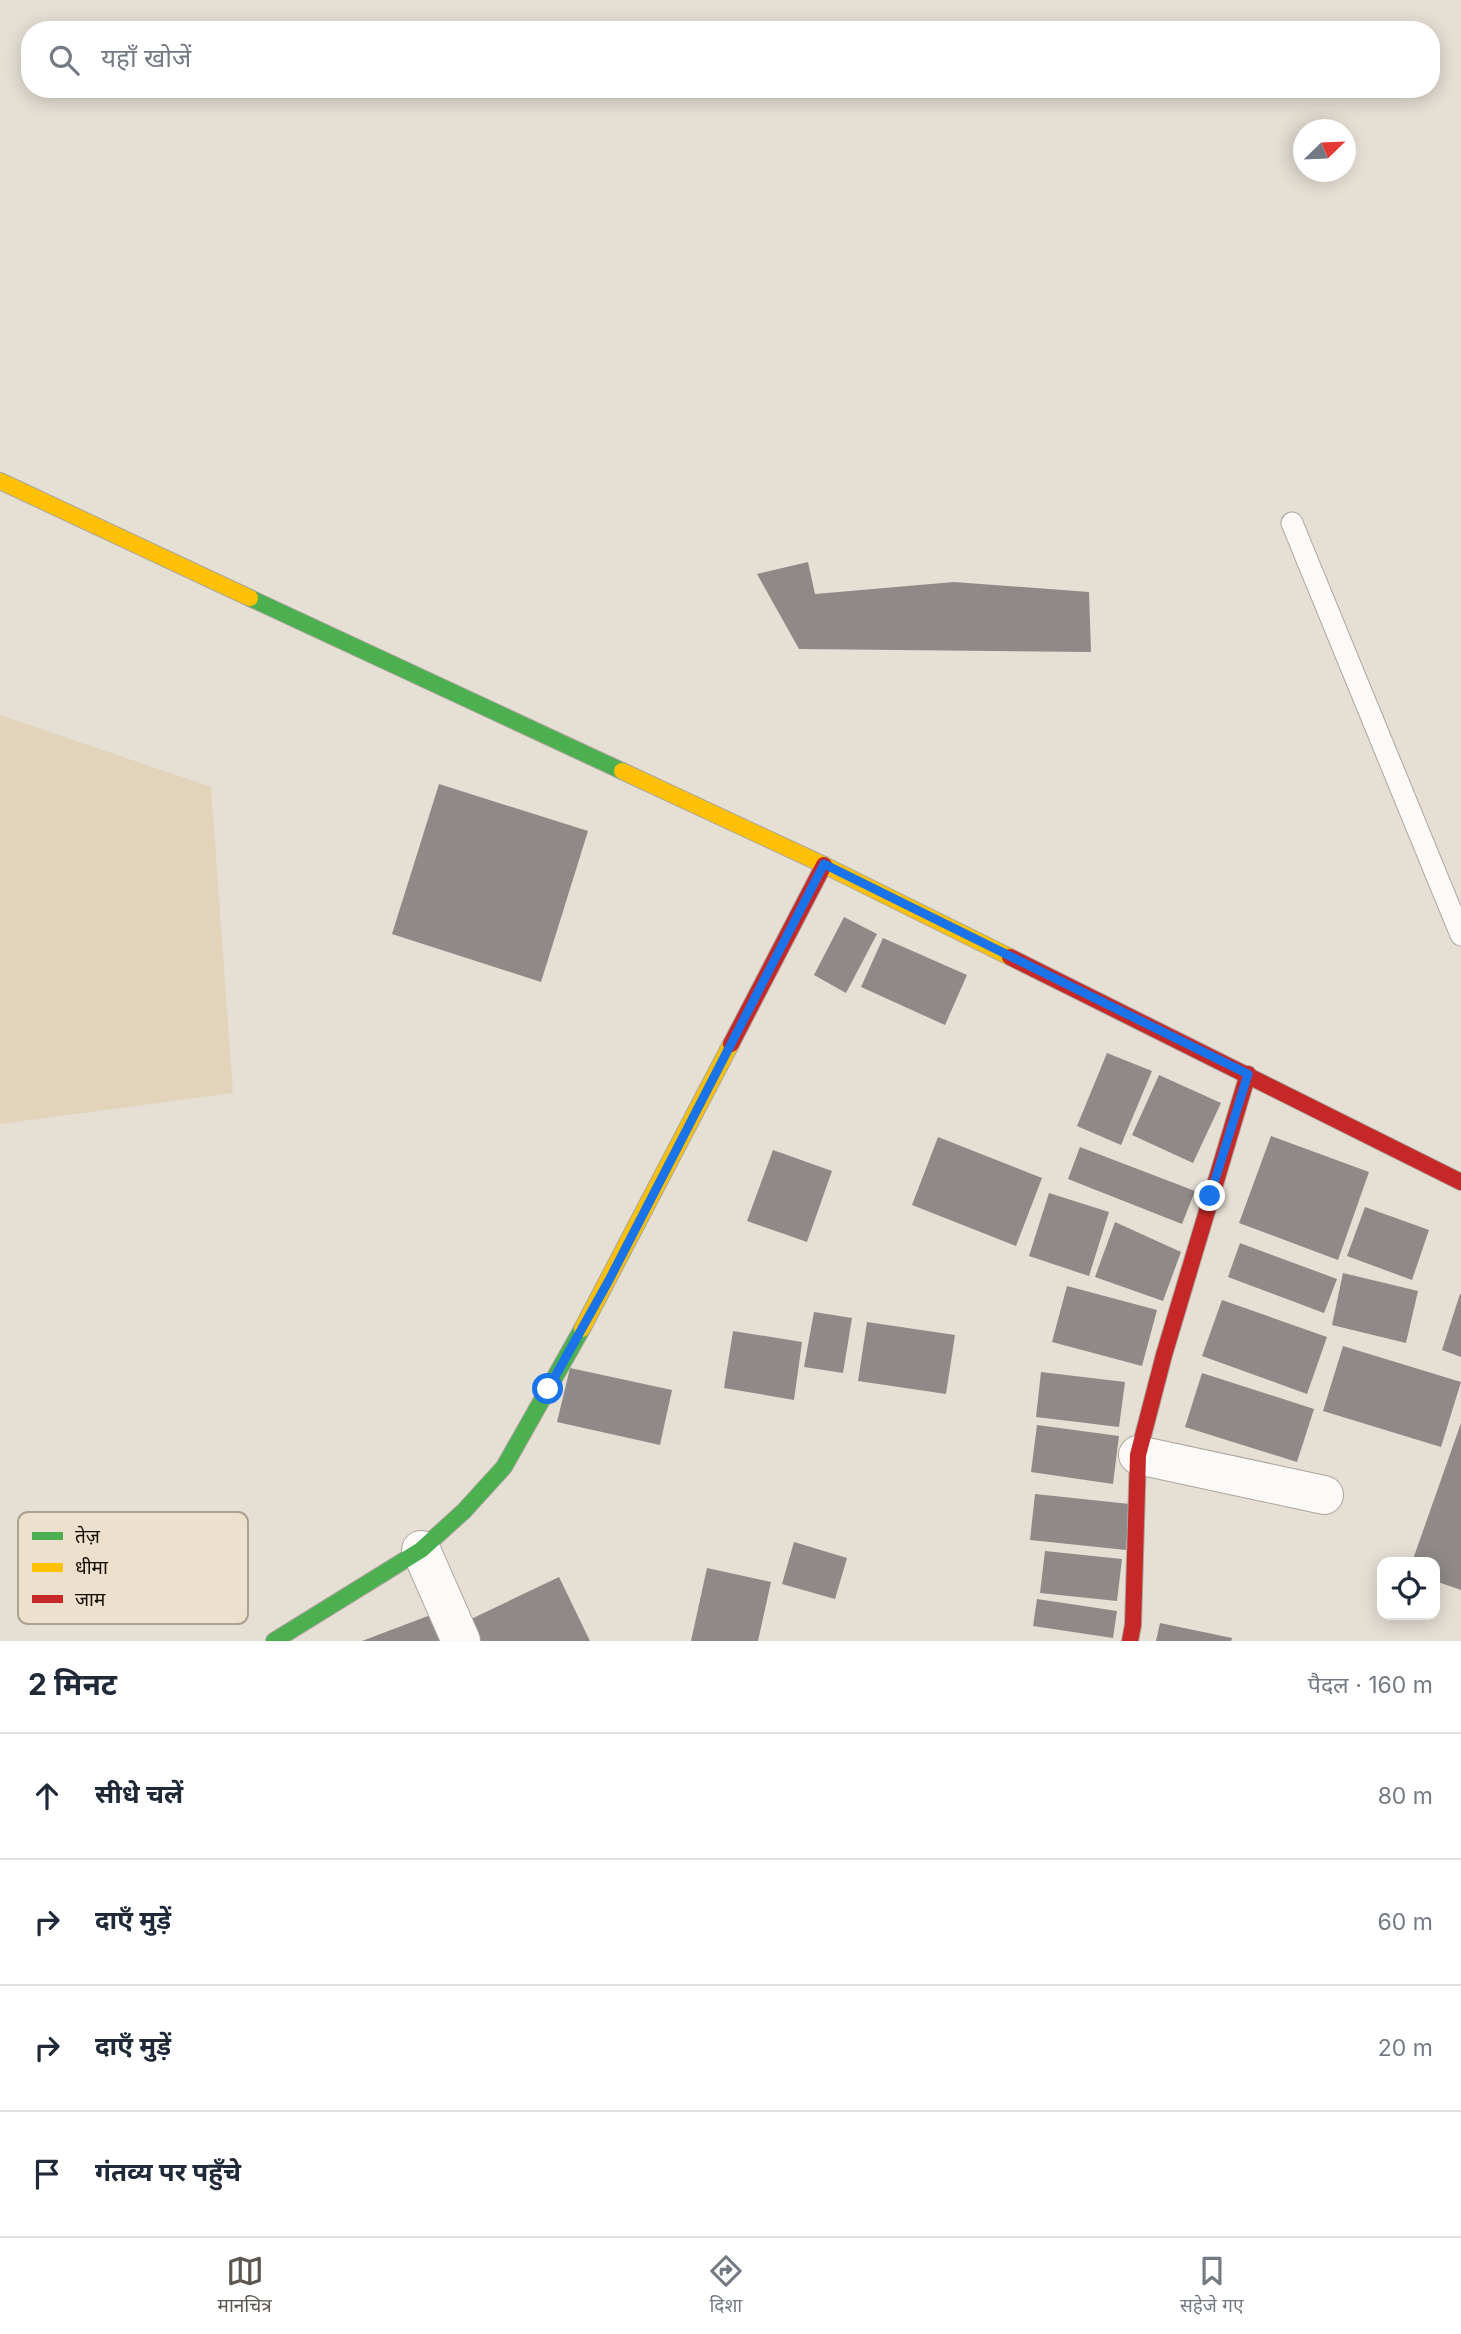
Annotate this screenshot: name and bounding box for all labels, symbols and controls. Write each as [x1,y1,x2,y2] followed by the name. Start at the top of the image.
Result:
[21,21,1440,98] search box
[45,41,83,79] icon: search
[101,42,191,73] text: यहाँ खोजें
[1293,119,1356,182] north arrow
[1194,1180,1225,1211] route end
[532,1373,563,1404] route start
[18,1512,248,1624] legend
[75,1525,101,1548] text: तेज़
[75,1556,109,1579] text: धीमा
[1377,1557,1440,1620] map controls
[1377,1557,1440,1620] button: locate
[75,1588,106,1611] text: जाम
[28,1666,117,1702] text: 2 मिनट
[1308,1671,1433,1699] text: पैदल · 160 m
[28,1777,66,1815] icon: ahead
[95,1778,183,1809] text: सीधे चलें
[1378,1782,1433,1810] text: 80 m
[28,1903,66,1941] icon: right
[95,1904,171,1935] text: दाएँ मुड़ें
[1378,1908,1433,1936] text: 60 m
[28,2029,66,2067] icon: right
[95,2030,171,2061] text: दाएँ मुड़ें
[1378,2034,1433,2062] text: 20 m
[28,2155,66,2193] icon: arrive
[95,2156,241,2187] text: गंतव्य पर पहुँचे
[218,2252,272,2320] tab: मानचित्र
[707,2252,745,2320] tab: दिशा
[1180,2252,1243,2320] tab: सहेजे गए

